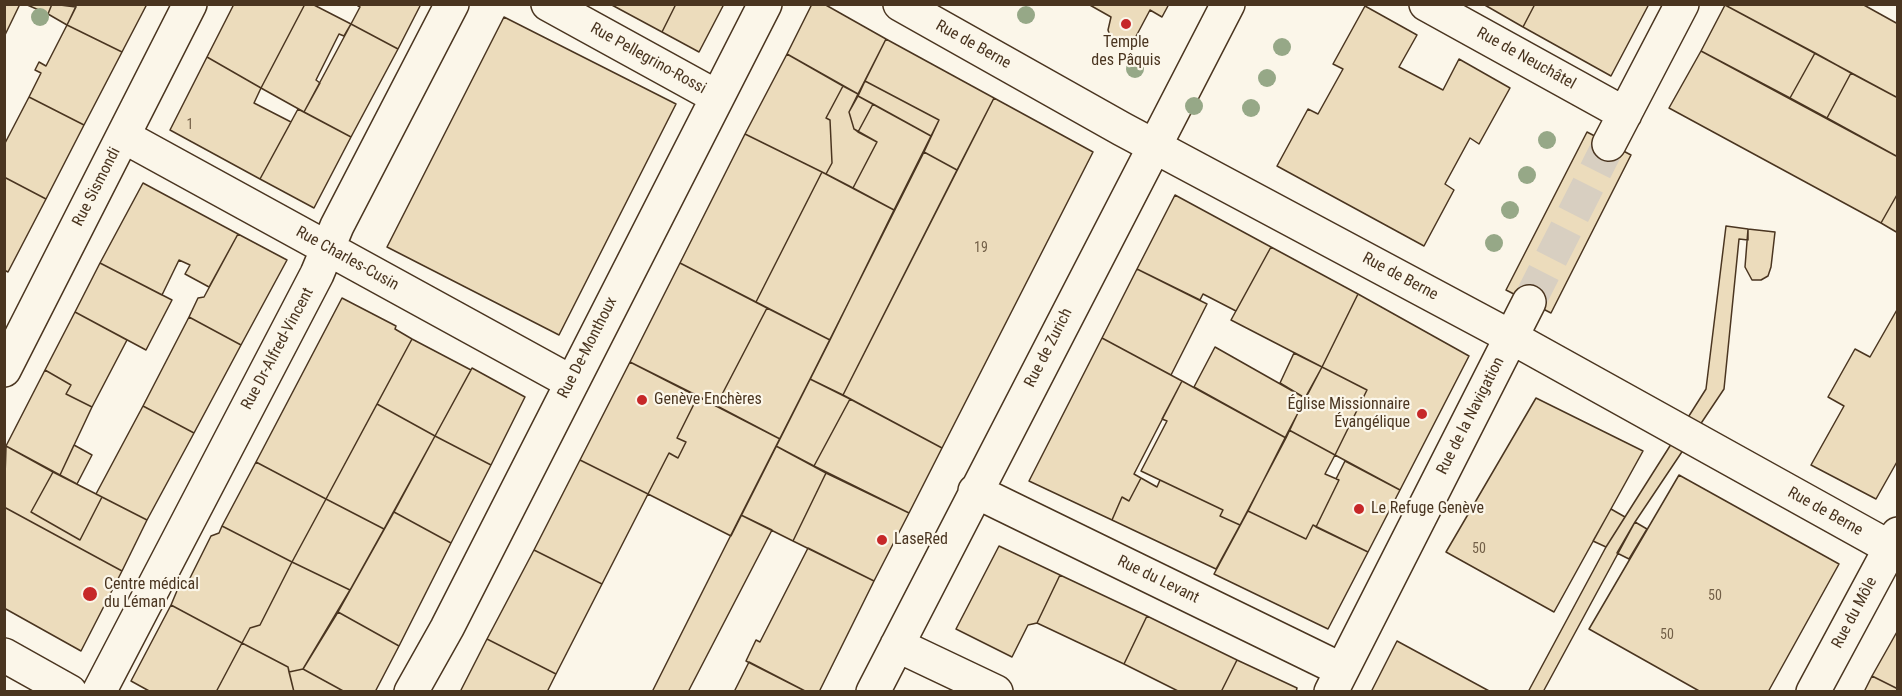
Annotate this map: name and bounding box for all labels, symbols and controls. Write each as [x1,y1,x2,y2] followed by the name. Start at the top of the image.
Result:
[932,17,1014,73] street label: Rue de Berne
[1119,17,1133,31] marker: Temple des Pâquis
[587,19,709,99] street label: Rue Pellegrino-Rossi
[1473,24,1579,94] street label: Rue de Neuchâtel
[1091,33,1161,71] place label: Temple des Pâquis
[187,117,193,133] house number: 1
[69,144,125,230] street label: Rue Sismondi
[292,223,402,295] street label: Rue Charles-Cusin
[974,240,988,256] house number: 19
[1359,249,1441,305] street label: Rue de Berne
[238,285,318,413] street label: Rue Dr-Alfred-Vincent
[554,294,622,402] street label: Rue De-Monthoux
[1021,305,1077,391] street label: Rue de Zurich
[1433,354,1509,478] street label: Rue de la Navigation
[654,390,762,410] place label: Genève Enchères
[635,393,649,407] marker: Genève Enchères
[1287,395,1410,433] place label: Église Missionnaire Évangélique
[1415,407,1429,421] marker: Église Missionnaire Évangélique
[1784,484,1866,540] street label: Rue de Berne
[1371,499,1484,519] place label: Le Refuge Genève
[1352,502,1366,516] marker: Le Refuge Genève
[894,530,948,550] place label: LaseRed
[875,533,889,547] marker: LaseRed
[1472,541,1486,557] house number: 50
[1114,552,1202,608] street label: Rue du Levant
[1828,574,1882,652] street label: Rue du Môle
[104,575,199,613] place label: Centre médical du Léman
[81,585,99,603] marker: Centre médical du Léman
[1708,588,1722,604] house number: 50
[1660,627,1674,643] house number: 50

